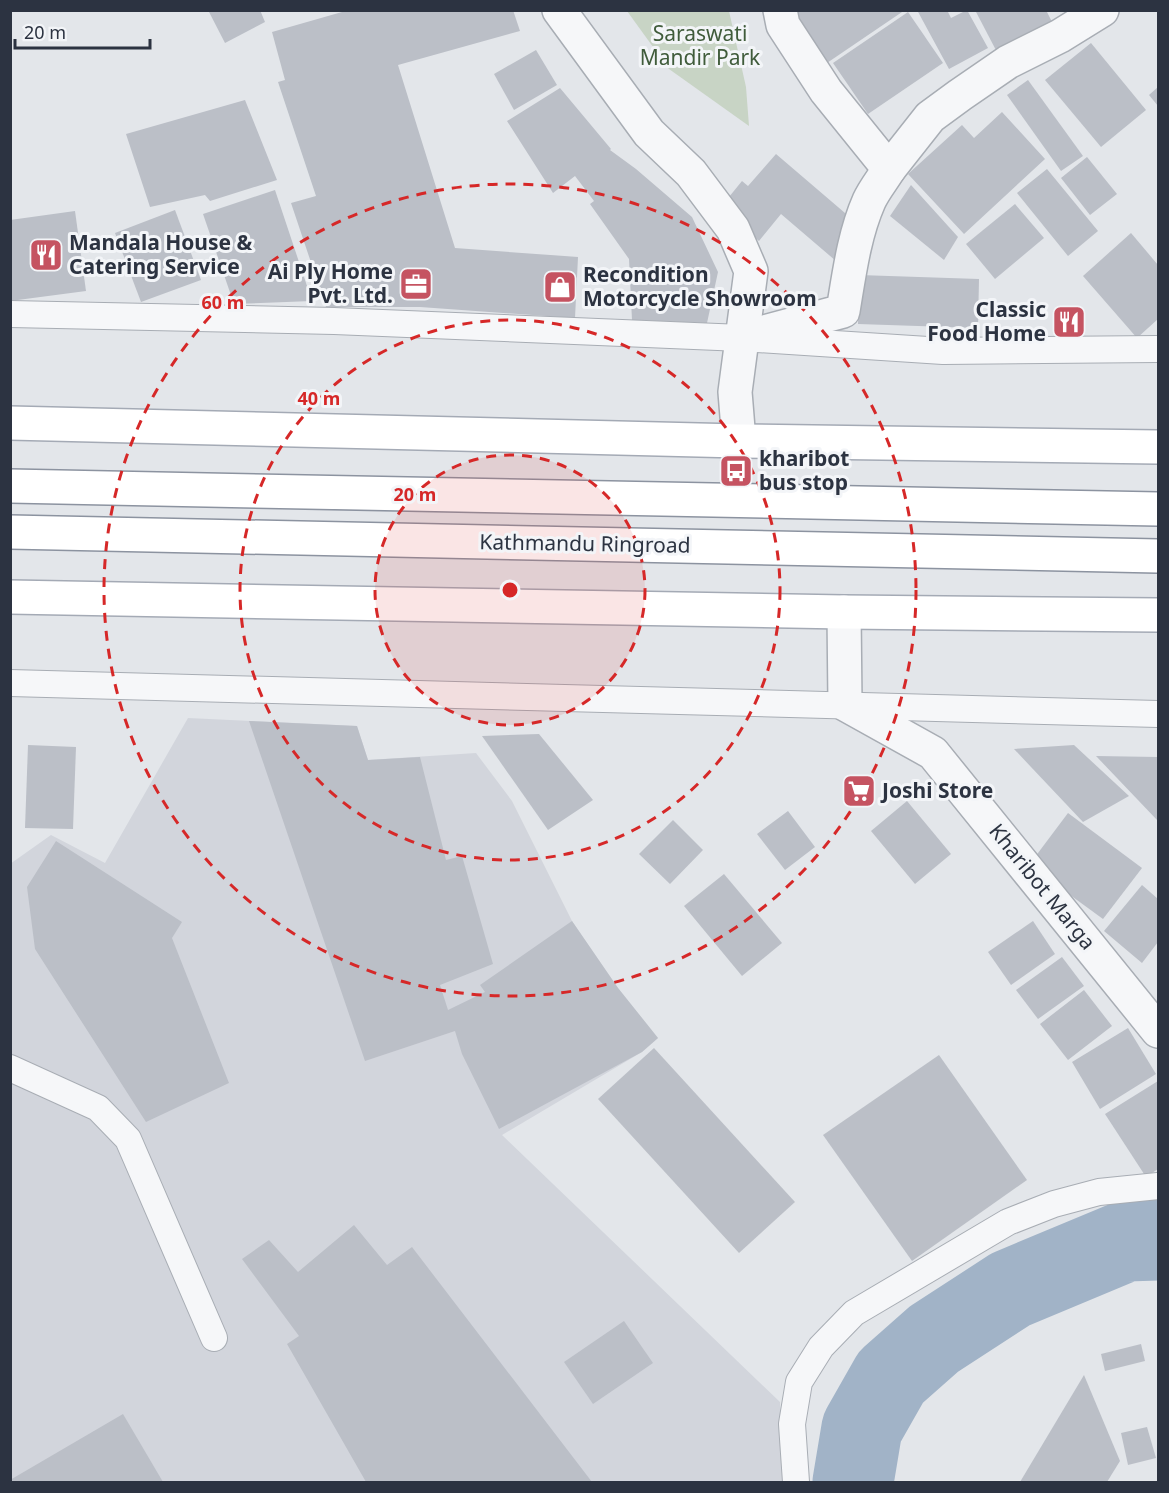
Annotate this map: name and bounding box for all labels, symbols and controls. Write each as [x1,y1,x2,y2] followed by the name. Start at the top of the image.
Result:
[15,12,150,50] scale bar
[640,19,761,71] park label: Saraswati Mandir Park
[24,20,66,44] text: 20 m
[69,228,253,280] place label: Mandala House & Catering Service
[28,237,64,273] restaurant icon: Mandala House & Catering Service
[268,257,393,309] place label: Ai Ply Home Pvt. Ltd.
[583,260,817,312] place label: Recondition Motorcycle Showroom
[398,266,434,302] office icon: Ai Ply Home Pvt. Ltd.
[542,269,578,305] shop icon: Recondition Motorcycle Showroom
[202,290,244,314] text: 60 m
[927,295,1046,347] place label: Classic Food Home
[1051,304,1087,340] restaurant icon: Classic Food Home
[298,386,340,410] text: 40 m
[759,444,849,496] place label: kharibot bus stop
[718,453,754,489] bus stop icon: kharibot bus stop
[394,482,436,506] text: 20 m
[479,527,691,559] street label: Kathmandu Ringroad
[500,580,520,600] centre of rings
[841,773,877,809] supermarket icon: Joshi Store
[880,776,993,804] place label: Joshi Store
[983,818,1102,955] street label: Kharibot Marga

